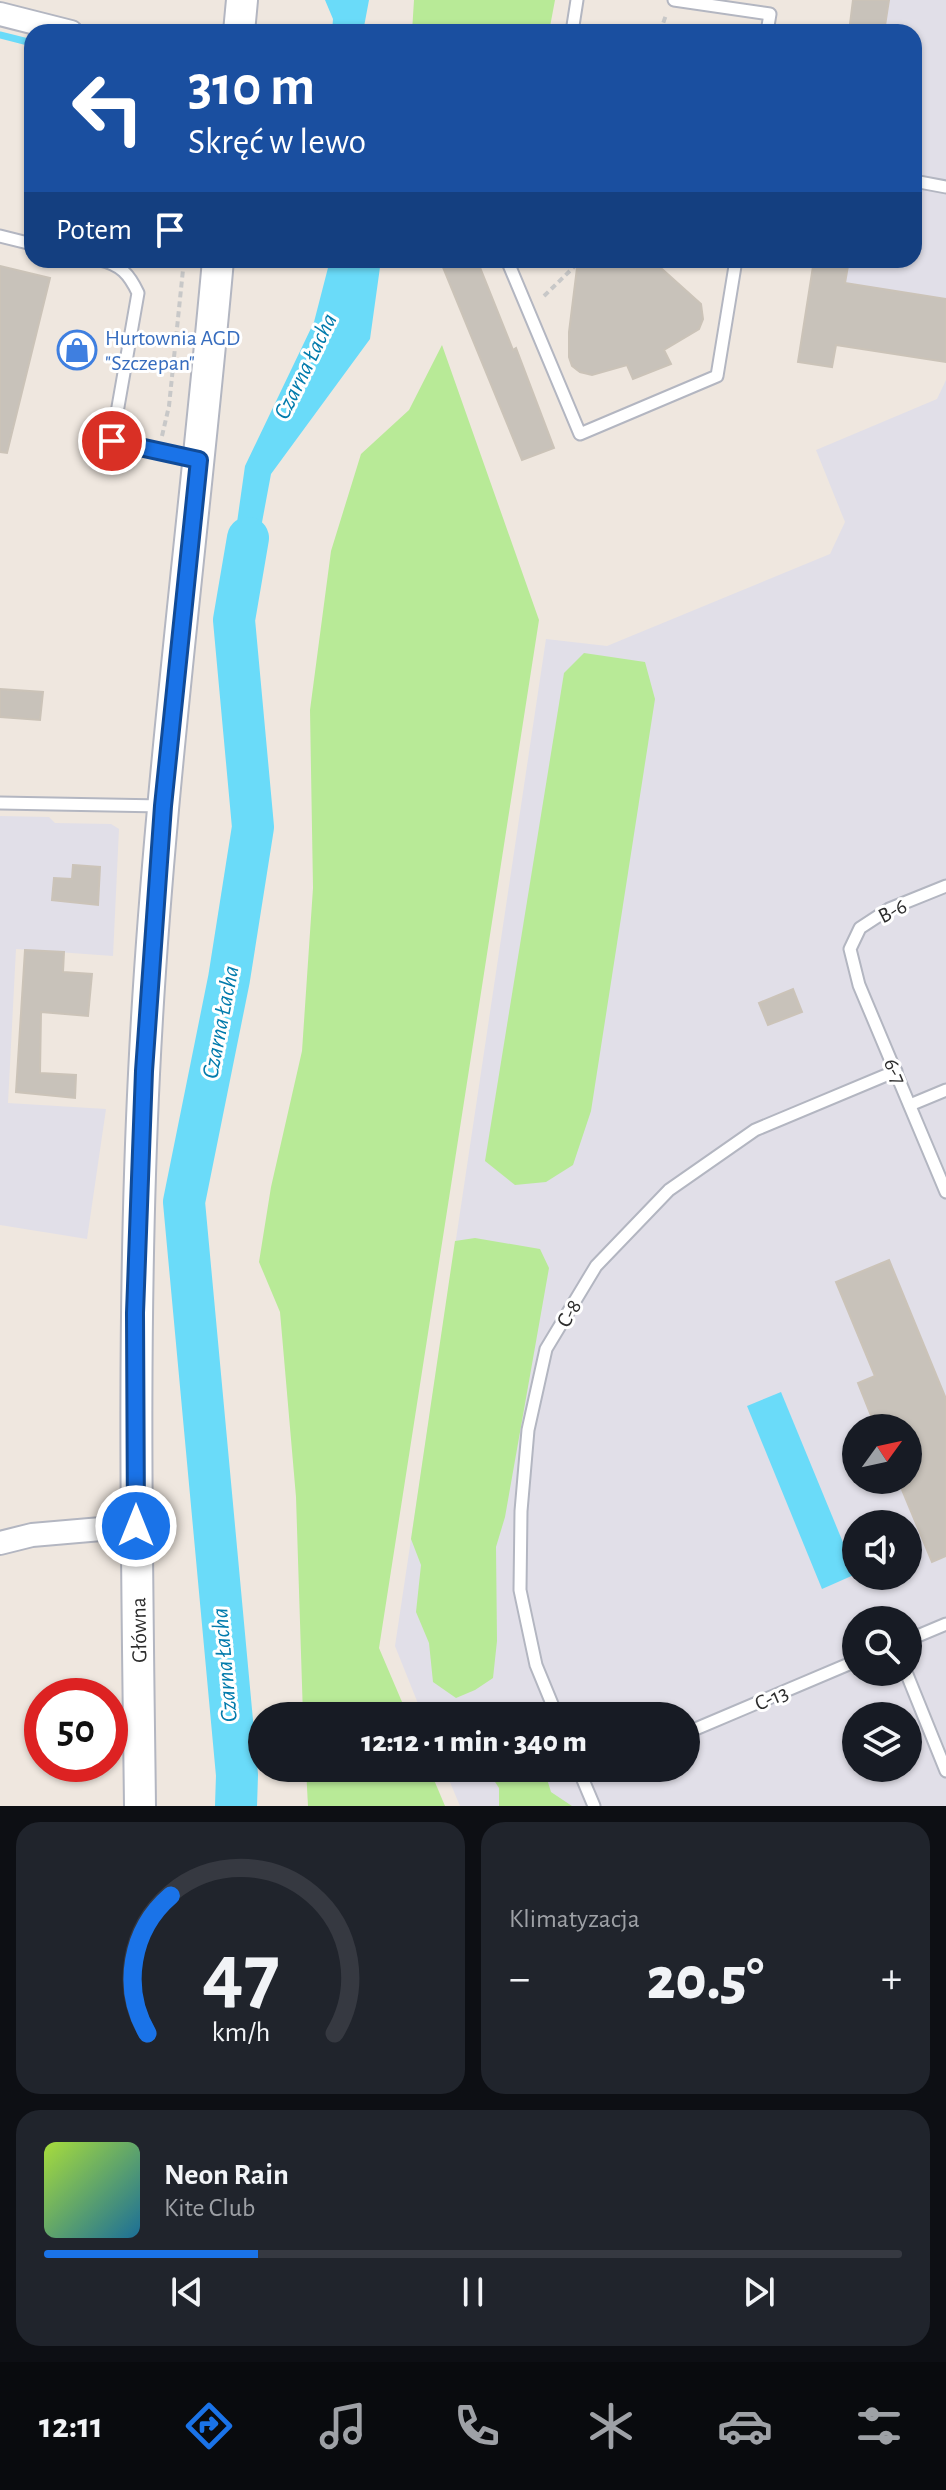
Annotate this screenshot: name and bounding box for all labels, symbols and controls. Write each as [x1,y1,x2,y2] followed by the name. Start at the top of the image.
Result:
[56,56,160,160] icon: left
[188,59,315,115] text: 310 m
[188,124,366,160] text: Skręć w lewo
[148,208,192,252] icon: arrive
[56,215,132,245] text: Potem
[270,310,342,423] water label: Czarna Łacha
[105,327,240,374] place label: Hurtownia AGD "Szczepan"
[56,329,98,371] shop icon: Hurtownia AGD "Szczepan"
[78,407,146,475] pin
[90,419,134,463] icon: arrive
[875,895,910,927] street label: B-6
[198,964,244,1081] water label: Czarna Łacha
[880,1055,910,1088] street label: 6-7
[552,1296,585,1331] street label: C-8
[842,1414,922,1494] north arrow
[842,1414,922,1782] map controls
[94,1484,178,1568] position arrow
[842,1510,922,1590] button: sound
[127,1597,151,1663] street label: Główna
[842,1606,922,1686] button: search
[208,1607,242,1723] water label: Czarna Łacha
[24,1678,128,1782] speed limit sign: 50
[751,1681,791,1715] street label: C-13
[842,1702,922,1782] button: layers
[361,1727,587,1757] text: 12:12 · 1 min · 340 m
[509,1906,640,1932] text: Klimatyzacja
[202,1933,279,2017] text: 47
[647,1950,764,2010] text: 20.5°
[509,1957,530,2001] text: −
[881,1957,902,2001] text: +
[211,2018,270,2047] text: km/h
[164,2160,289,2190] text: Neon Rain
[164,2195,255,2221] text: Kite Club
[165,2270,209,2314] icon: previous
[451,2270,495,2314] icon: pause
[737,2270,781,2314] icon: next
[181,2398,237,2454] icon: directions
[315,2398,371,2454] icon: music
[449,2398,505,2454] icon: phone
[583,2398,639,2454] icon: climate
[717,2398,773,2454] icon: car
[851,2398,907,2454] icon: filters
[39,2408,103,2444] text: 12:11

